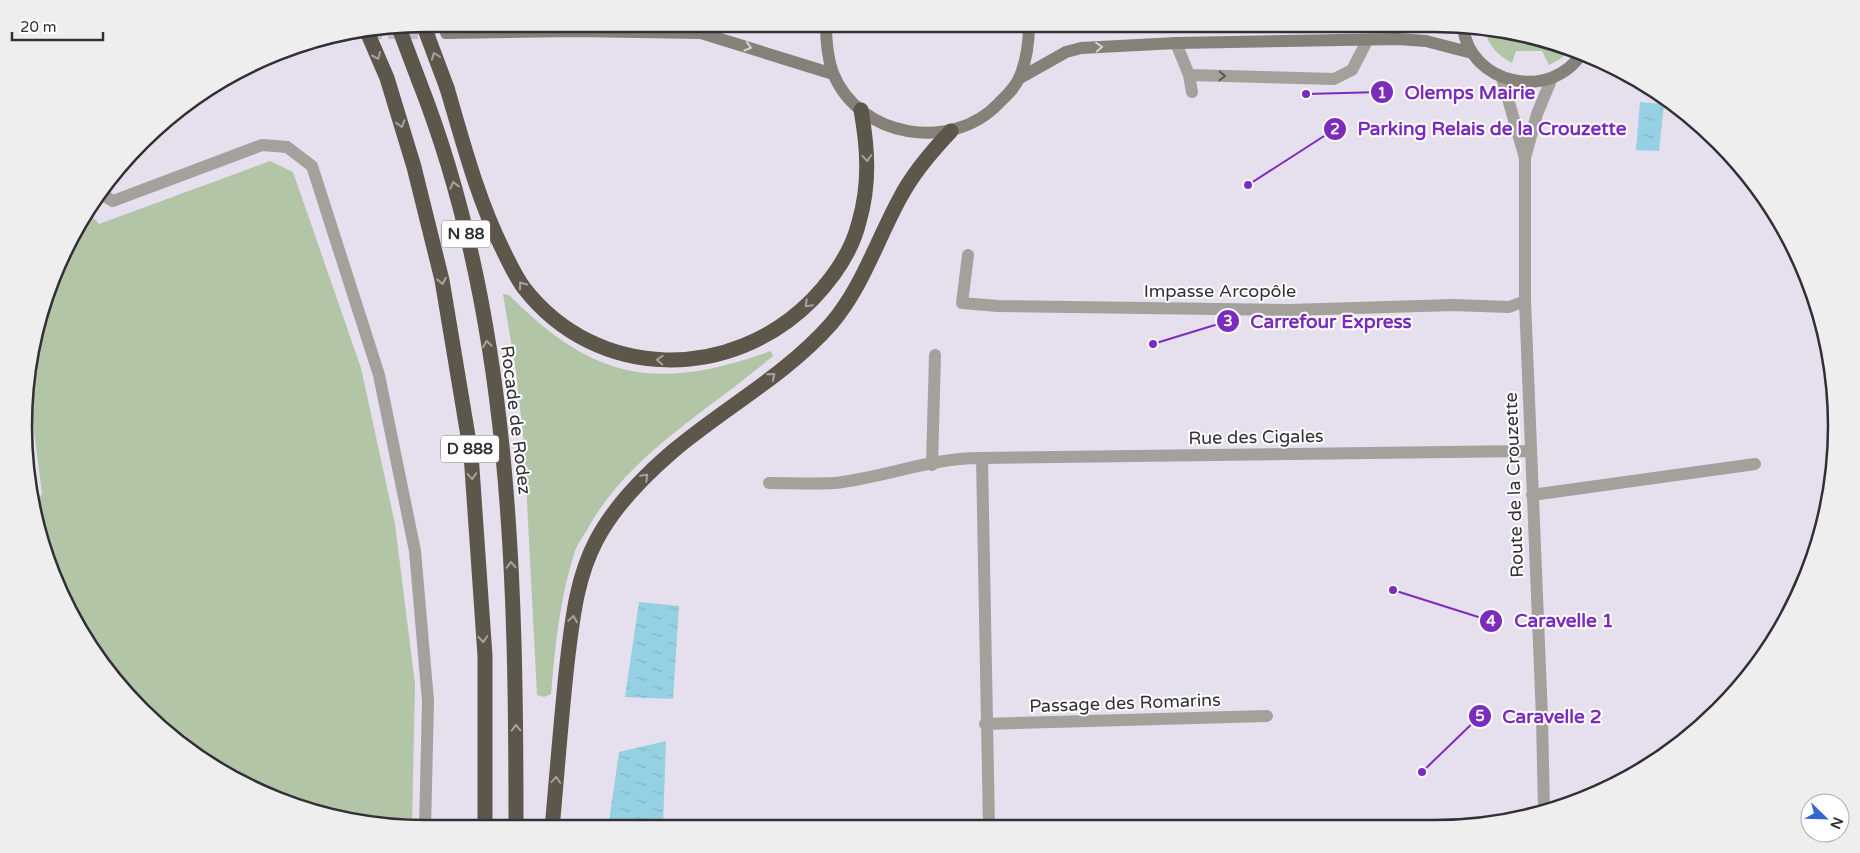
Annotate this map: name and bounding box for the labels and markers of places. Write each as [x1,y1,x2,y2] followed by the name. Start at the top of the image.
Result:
[1370,75,1546,109] callout: Olemps Mairie
[1322,112,1636,146] callout: Parking Relais de la Crouzette
[1216,304,1422,338] callout: Carrefour Express
[1479,604,1623,638] callout: Caravelle 1
[1468,699,1612,733] callout: Caravelle 2

